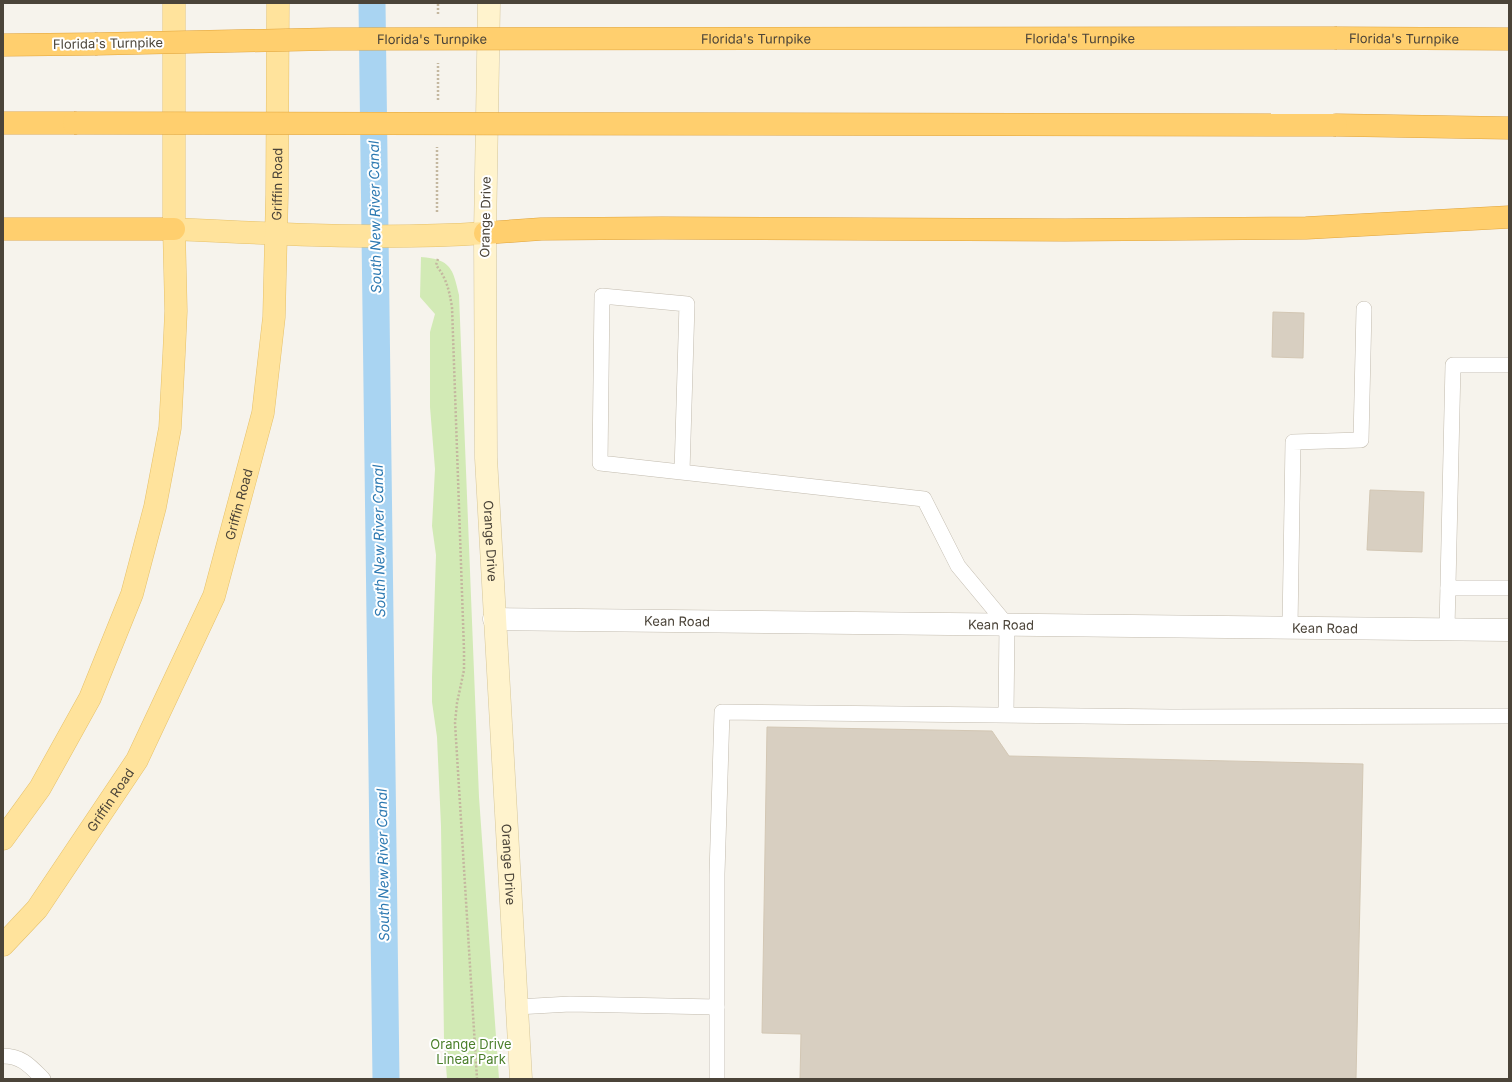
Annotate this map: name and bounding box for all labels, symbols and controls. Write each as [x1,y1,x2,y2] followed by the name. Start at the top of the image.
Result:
[1025,30,1135,46] street label: Florida's Turnpike
[1349,30,1459,47] street label: Florida's Turnpike
[377,31,487,47] street label: Florida's Turnpike
[701,31,811,47] street label: Florida's Turnpike
[53,34,163,52] street label: Florida's Turnpike
[365,140,384,293] water label: South New River Canal
[268,148,285,221] street label: Griffin Road
[476,176,494,258] street label: Orange Drive
[369,464,388,617] water label: South New River Canal
[221,467,256,542] street label: Griffin Road
[480,500,501,582] street label: Orange Drive
[644,613,710,629] street label: Kean Road
[968,616,1034,633] street label: Kean Road
[1292,620,1358,636] street label: Kean Road
[83,765,137,835] street label: Griffin Road
[373,788,392,941] water label: South New River Canal
[499,823,519,905] street label: Orange Drive
[430,1036,512,1067] park label: Orange Drive Linear Park

